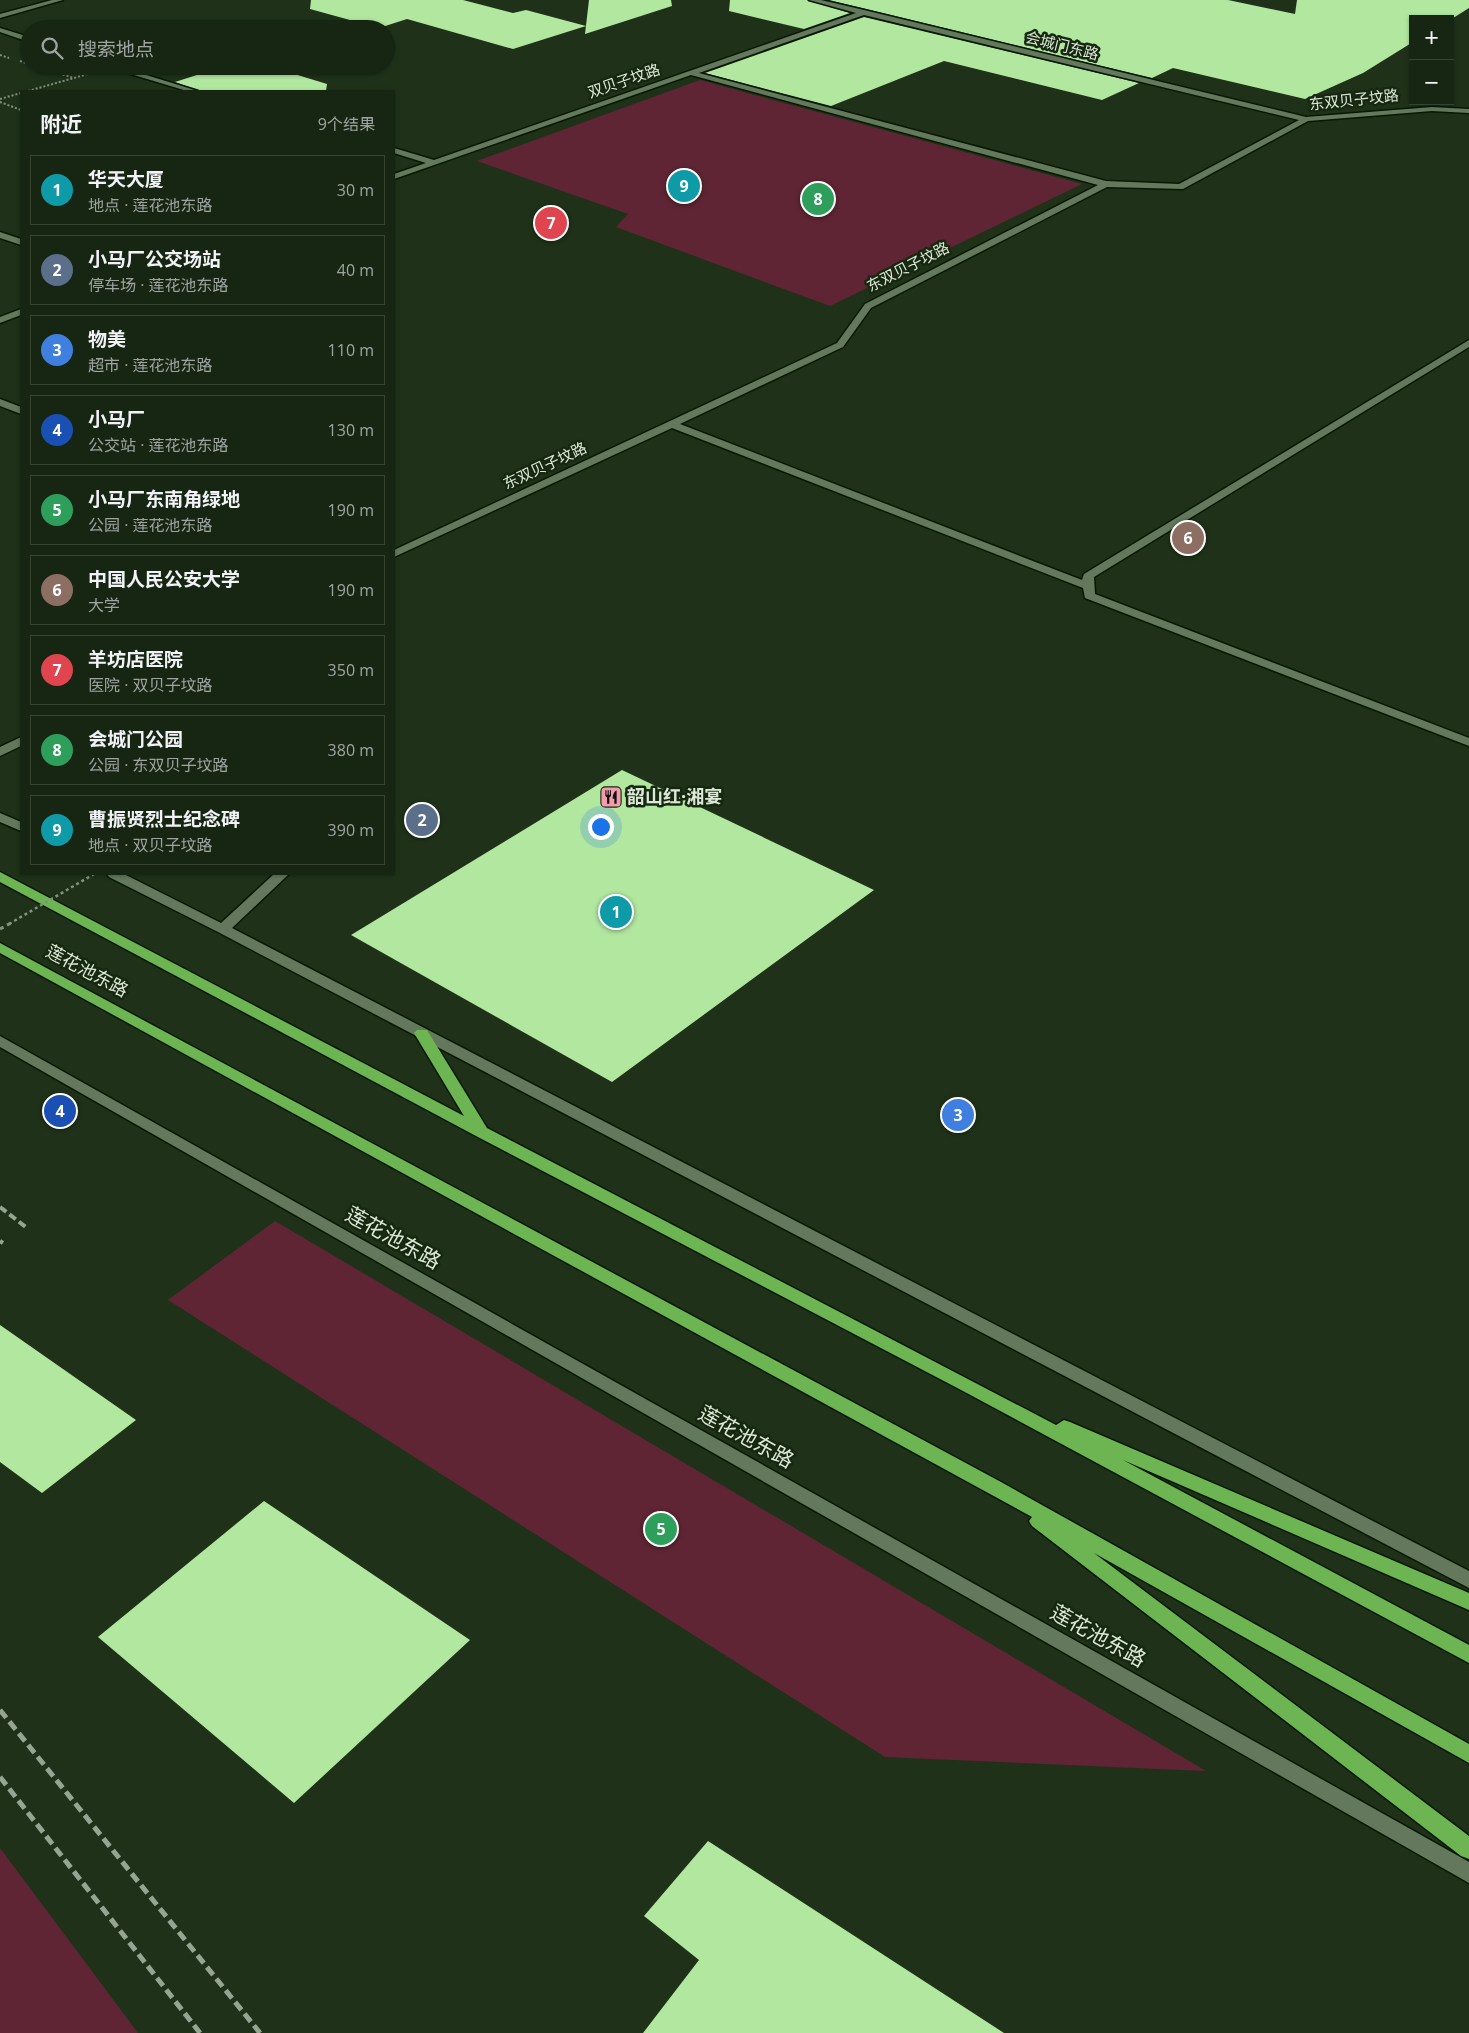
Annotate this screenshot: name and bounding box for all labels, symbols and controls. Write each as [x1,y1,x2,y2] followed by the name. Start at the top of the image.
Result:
[1409,15,1454,105] map controls
[1409,15,1454,60] button: +
[20,20,395,75] search box
[1023,26,1101,64] street label: 会城门东路
[38,34,66,62] icon: search
[78,36,154,62] text: 搜索地点
[585,58,662,102] street label: 双贝子坟路
[1409,60,1454,105] button: −
[1308,84,1400,114] street label: 东双贝子坟路
[40,110,82,138] text: 附近
[318,113,375,135] text: 9个结果
[88,166,164,192] text: 华天大厦
[668,167,700,205] pin: 9
[52,179,62,201] text: 1
[337,179,374,201] text: 30 m
[802,180,834,218] pin: 8
[88,194,213,216] text: 地点 · 莲花池东路
[535,204,567,242] pin: 7
[863,237,952,295] street label: 东双贝子坟路
[88,246,221,272] text: 小马厂公交场站
[52,259,62,281] text: 2
[337,259,374,281] text: 40 m
[88,274,229,296] text: 停车场 · 莲花池东路
[88,326,126,352] text: 物美
[52,339,62,361] text: 3
[328,339,374,361] text: 110 m
[88,354,213,376] text: 超市 · 莲花池东路
[88,406,145,432] text: 小马厂
[52,419,62,441] text: 4
[328,419,374,441] text: 130 m
[88,434,229,456] text: 公交站 · 莲花池东路
[500,437,590,493] street label: 东双贝子坟路
[88,486,240,512] text: 小马厂东南角绿地
[52,499,62,521] text: 5
[328,499,374,521] text: 190 m
[88,514,213,536] text: 公园 · 莲花池东路
[1172,519,1204,557] pin: 6
[88,566,240,592] text: 中国人民公安大学
[52,579,62,601] text: 6
[328,579,374,601] text: 190 m
[88,594,120,616] text: 大学
[88,646,183,672] text: 羊坊店医院
[52,659,62,681] text: 7
[328,659,374,681] text: 350 m
[88,674,213,696] text: 医院 · 双贝子坟路
[88,726,183,752] text: 会城门公园
[52,739,62,761] text: 8
[328,739,374,761] text: 380 m
[88,754,229,776] text: 公园 · 东双贝子坟路
[627,784,722,808] place label: 韶山红·湘宴
[599,785,623,809] restaurant icon: 韶山红·湘宴
[406,801,438,839] pin: 2
[88,806,240,832] text: 曹振贤烈士纪念碑
[588,814,614,840] your location
[52,819,62,841] text: 9
[328,819,374,841] text: 390 m
[88,834,213,856] text: 地点 · 双贝子坟路
[600,893,632,931] pin: 1
[42,938,133,1002] street label: 莲花池东路
[44,1092,76,1130] pin: 4
[942,1096,974,1134] pin: 3
[341,1199,446,1275] street label: 莲花池东路
[694,1398,799,1474] street label: 莲花池东路
[645,1510,677,1548] pin: 5
[1046,1597,1151,1673] street label: 莲花池东路

